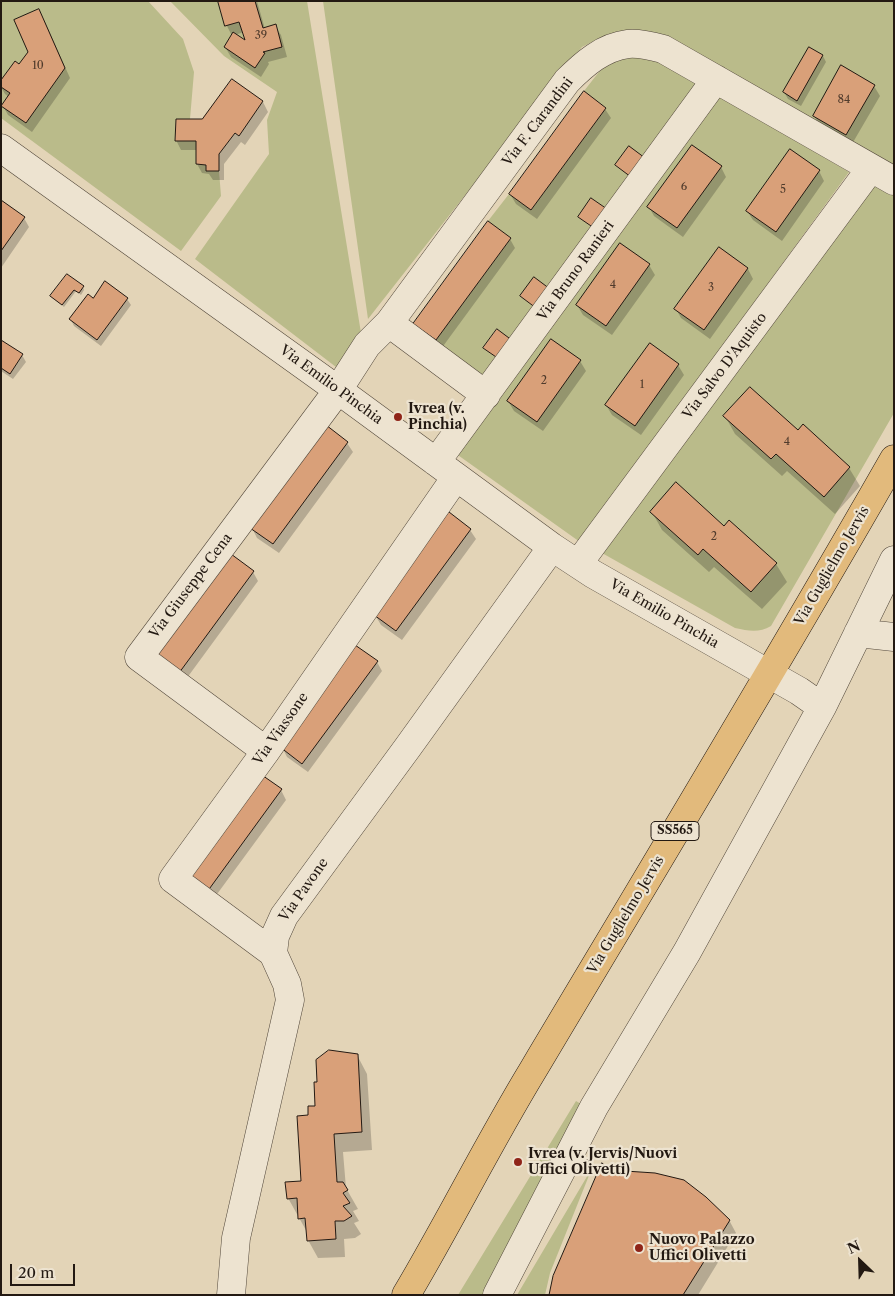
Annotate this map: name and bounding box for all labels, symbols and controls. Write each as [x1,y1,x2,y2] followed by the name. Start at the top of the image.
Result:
[255,29,267,43] house number: 39
[32,59,44,73] house number: 10
[499,74,577,170] street label: Via F. Carandini
[838,93,850,107] house number: 84
[681,180,687,194] house number: 6
[780,183,786,197] house number: 5
[534,218,618,324] street label: Via Bruno Ranieri
[610,278,616,292] house number: 4
[708,281,714,295] house number: 3
[679,309,771,423] street label: Via Salvo D'Aquisto
[276,342,386,428] street label: Via Emilio Pinchia
[541,374,547,388] house number: 2
[640,378,644,392] house number: 1
[408,401,467,434] place label: Ivrea (v. Pinchia)
[392,411,404,423] marker: Ivrea (v. Pinchia)
[784,435,790,449] house number: 4
[791,503,873,629] street label: Via Guglielmo Jervis
[146,530,236,642] street label: Via Giuseppe Cena
[711,530,717,544] house number: 2
[606,576,722,652] street label: Via Emilio Pinchia
[250,690,312,768] street label: Via Viassone
[651,821,699,840] road number: SS565
[584,853,668,977] street label: Via Guglielmo Jervis
[276,855,332,925] street label: Via Pavone
[528,1146,677,1178] place label: Ivrea (v. Jervis/Nuovi Uffici Olivetti)
[512,1156,524,1168] marker: Ivrea (v. Jervis/Nuovi Uffici Olivetti)
[649,1232,755,1264] place label: Nuovo Palazzo Uffici Olivetti
[835,1236,885,1286] north arrow
[845,1237,863,1258] text: N
[633,1242,645,1254] marker: Nuovo Palazzo Uffici Olivetti
[12,1254,78,1286] scale bar
[18,1263,54,1282] text: 20 m

